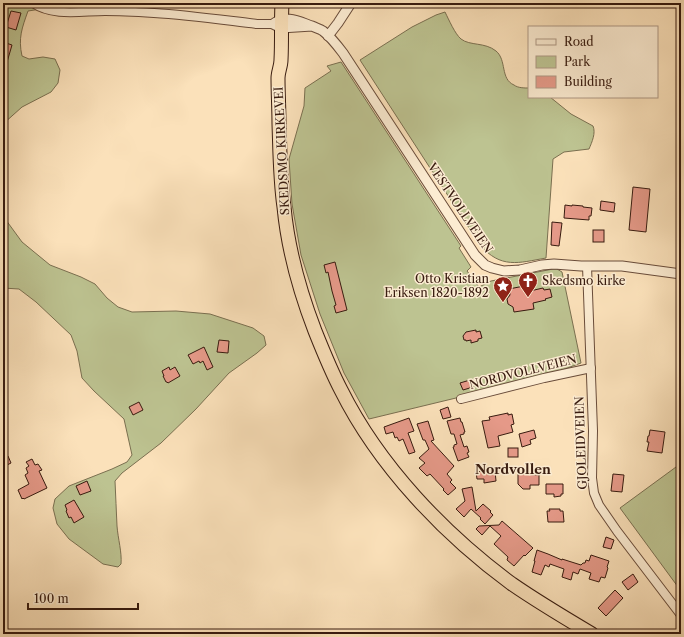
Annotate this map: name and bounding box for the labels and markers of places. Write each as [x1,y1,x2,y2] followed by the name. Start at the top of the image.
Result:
[517,270,539,298] church icon: Skedsmo kirke
[384,271,489,300] place label: Otto Kristian Eriksen 1820-1892
[542,273,626,288] place label: Skedsmo kirke
[492,275,514,303] place icon: Otto Kristian Eriksen 1820-1892

